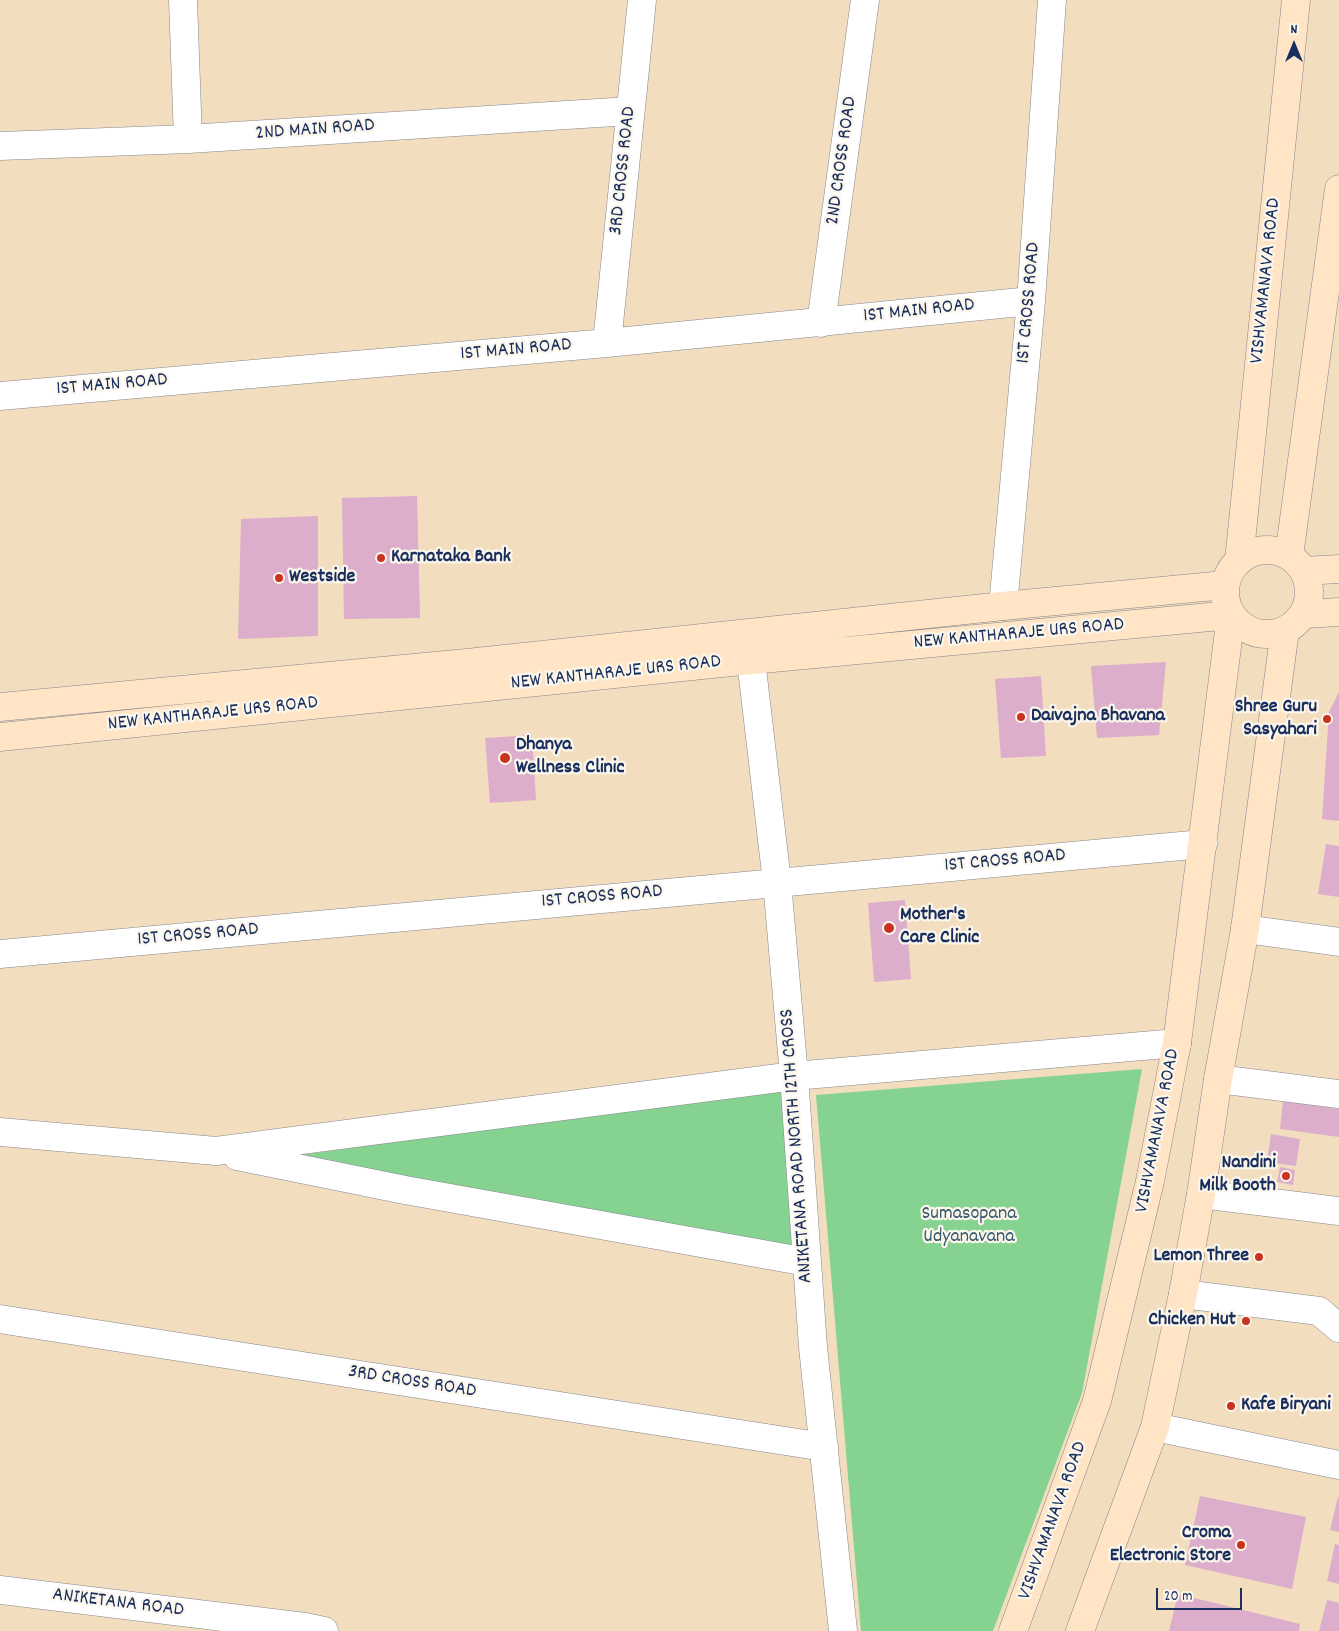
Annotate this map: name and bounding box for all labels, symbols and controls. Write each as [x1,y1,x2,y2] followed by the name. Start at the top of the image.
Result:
[1269,20,1319,70] north arrow
[1291,20,1297,40] text: N
[822,95,864,227] street label: 2ND CROSS ROAD
[605,105,643,237] street label: 3RD CROSS ROAD
[255,115,375,147] street label: 2ND MAIN ROAD
[1246,197,1288,365] street label: VISHVAMANAVA ROAD
[1013,241,1047,365] street label: 1ST CROSS ROAD
[862,294,976,330] street label: 1ST MAIN ROAD
[459,334,573,368] street label: 1ST MAIN ROAD
[55,369,169,403] street label: 1ST MAIN ROAD
[391,546,511,570] place label: Karnataka Bank
[375,552,387,564] marker: Karnataka Bank
[289,566,355,590] place label: Westside
[273,572,285,584] marker: Westside
[913,614,1125,656] street label: NEW KANTHARAJE URS ROAD
[510,651,722,697] street label: NEW KANTHARAJE URS ROAD
[107,692,319,738] street label: NEW KANTHARAJE URS ROAD
[1235,696,1317,743] place label: Shree Guru Sasyahari
[1031,705,1165,729] place label: Daivajna Bhavana
[1015,711,1027,723] marker: Daivajna Bhavana
[1321,713,1333,725] marker: Shree Guru Sasyahari
[516,734,624,781] place label: Dhanya Wellness Clinic
[498,751,512,765] marker: Dhanya Wellness Clinic
[943,845,1067,879] street label: 1ST CROSS ROAD
[540,881,664,915] street label: 1ST CROSS ROAD
[900,904,979,951] place label: Mother's Care Clinic
[136,919,260,953] street label: 1ST CROSS ROAD
[882,921,896,935] marker: Mother's Care Clinic
[776,1008,820,1284] street label: ANIKETANA ROAD NORTH 12TH CROSS
[1131,1047,1187,1215] street label: VISHVAMANAVA ROAD
[1199,1152,1276,1199] place label: Nandini Milk Booth
[1280,1170,1292,1182] marker: Nandini Milk Booth
[921,1203,1017,1250] park label: Sumasopana Udyanavana
[1153,1245,1249,1269] place label: Lemon Three
[1253,1251,1265,1263] marker: Lemon Three
[1148,1309,1236,1333] place label: Chicken Hut
[1240,1315,1252,1327] marker: Chicken Hut
[346,1361,478,1405] street label: 3RD CROSS ROAD
[1241,1394,1331,1418] place label: Kafe Biryani
[1225,1400,1237,1412] marker: Kafe Biryani
[1014,1439,1094,1603] street label: VISHVAMANAVA ROAD
[1110,1522,1231,1569] place label: Croma Electronic Store
[1235,1539,1247,1551] marker: Croma Electronic Store
[1159,1578,1245,1610] scale bar
[51,1584,185,1624] street label: ANIKETANA ROAD
[1164,1586,1192,1608] text: 20 m

